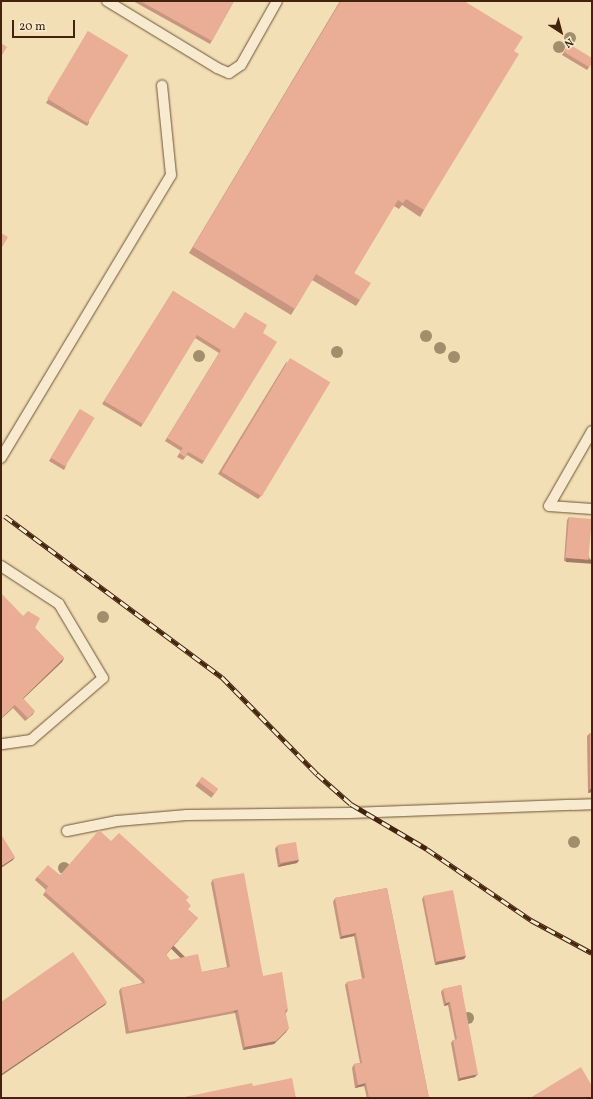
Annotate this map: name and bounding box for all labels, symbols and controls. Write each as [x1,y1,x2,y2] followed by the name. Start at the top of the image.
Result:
[14,12,77,38] scale bar
[541,12,581,52] north arrow
[19,19,46,35] text: 20 m
[561,34,576,51] text: N

